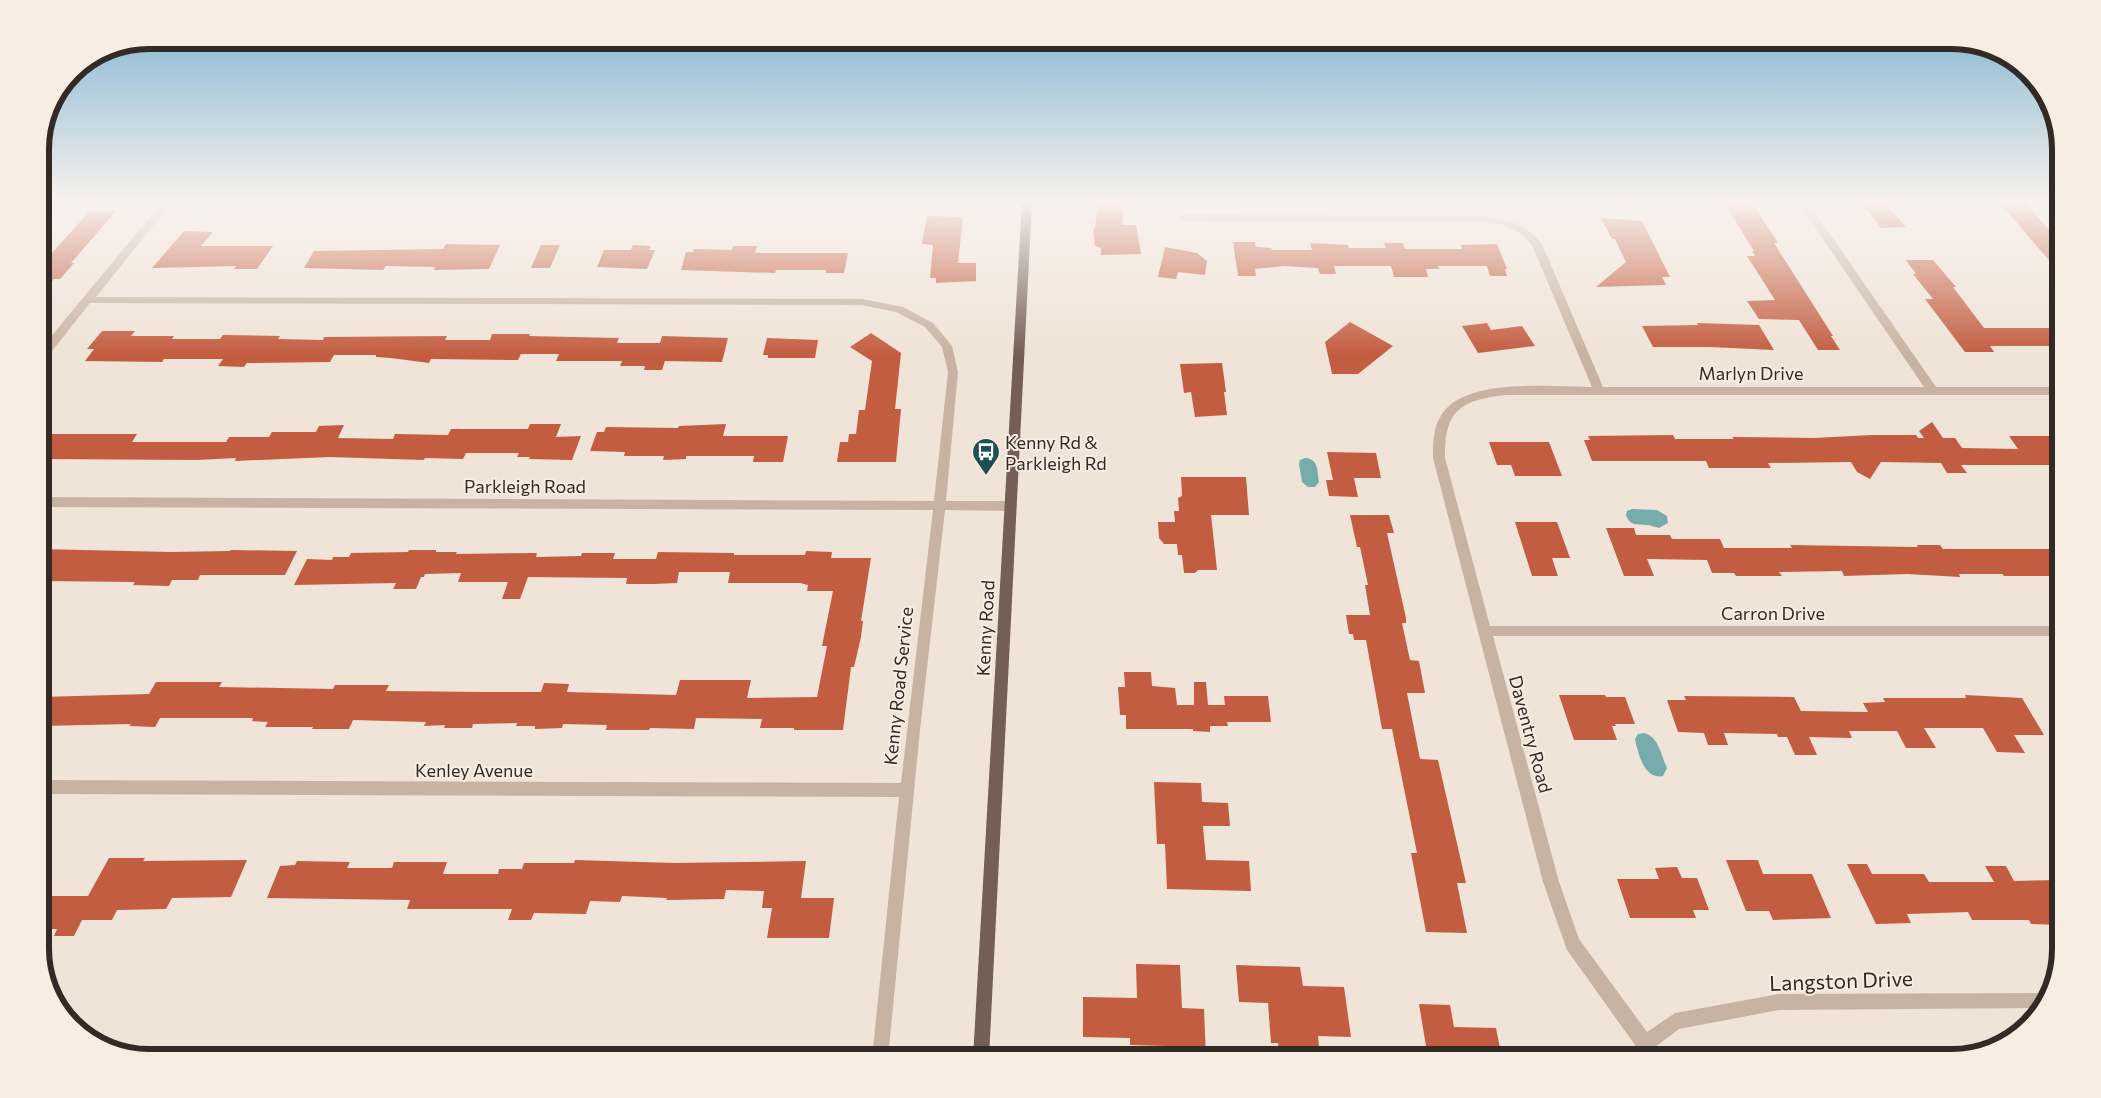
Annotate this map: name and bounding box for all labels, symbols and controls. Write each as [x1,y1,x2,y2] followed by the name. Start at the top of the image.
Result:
[1699,362,1803,384] street label: Marlyn Drive
[1005,431,1107,474] place label: Kenny Rd & Parkleigh Rd
[971,437,1001,476] bus stop icon: Kenny Rd & Parkleigh Rd
[464,475,586,497] street label: Parkleigh Road
[971,579,999,677] street label: Kenny Road
[1721,602,1825,624] street label: Carron Drive
[879,606,917,766] street label: Kenny Road Service
[1505,673,1557,795] street label: Daventry Road
[415,759,533,781] street label: Kenley Avenue
[1769,965,1913,995] street label: Langston Drive

